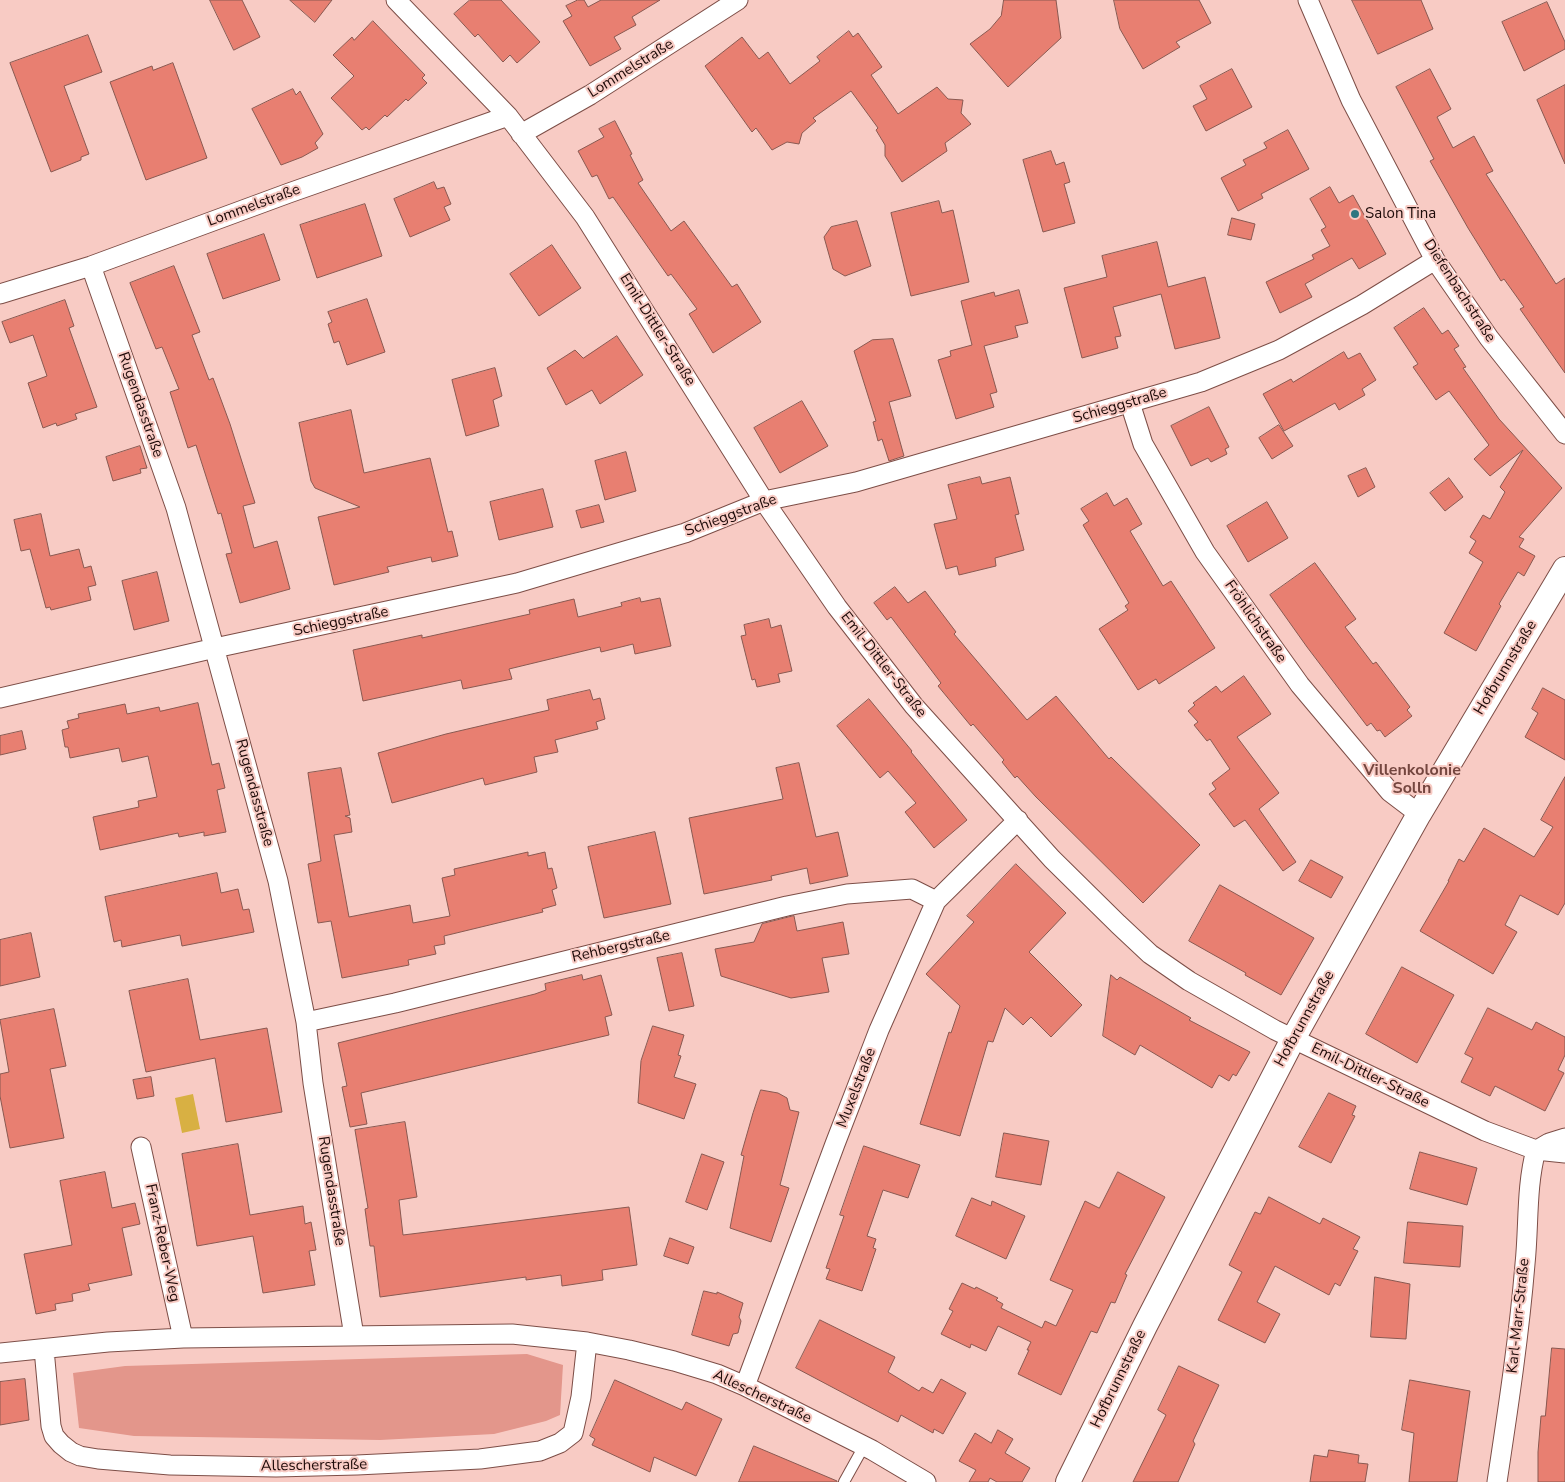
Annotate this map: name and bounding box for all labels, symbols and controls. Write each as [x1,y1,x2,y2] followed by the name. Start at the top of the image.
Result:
[585,36,677,102] street label: Lommelstraße
[205,181,303,231] street label: Lommelstraße
[1365,205,1436,223] place label: Salon Tina
[1349,208,1361,220] marker: Salon Tina
[1419,236,1499,346] street label: Diefenbachstraße
[615,271,699,389] street label: Emil-Dittler-Straße
[114,350,166,460] street label: Rugendasstraße
[1071,384,1169,428] street label: Schieggstraße
[683,491,779,541] street label: Schieggstraße
[1220,577,1290,667] street label: Fröhlichstraße
[292,603,390,641] street label: Schieggstraße
[836,609,930,721] street label: Emil-Dittler-Straße
[1471,617,1541,719] street label: Hofbrunnstraße
[231,737,277,849] street label: Rugendasstraße
[1363,761,1461,799] district label: Villenkolonie Solln
[570,927,672,967] street label: Rehbergstraße
[1271,968,1339,1070] street label: Hofbrunnstraße
[1308,1040,1432,1112] street label: Emil-Dittler-Straße
[834,1046,880,1130] street label: Muxelstraße
[313,1135,349,1247] street label: Rugendasstraße
[141,1182,183,1304] street label: Franz-Reber-Weg
[1504,1258,1534,1374] street label: Karl-Marr-Straße
[1087,1327,1151,1431] street label: Hofbrunnstraße
[710,1366,814,1428] street label: Allescherstraße
[261,1456,367,1476] street label: Allescherstraße

